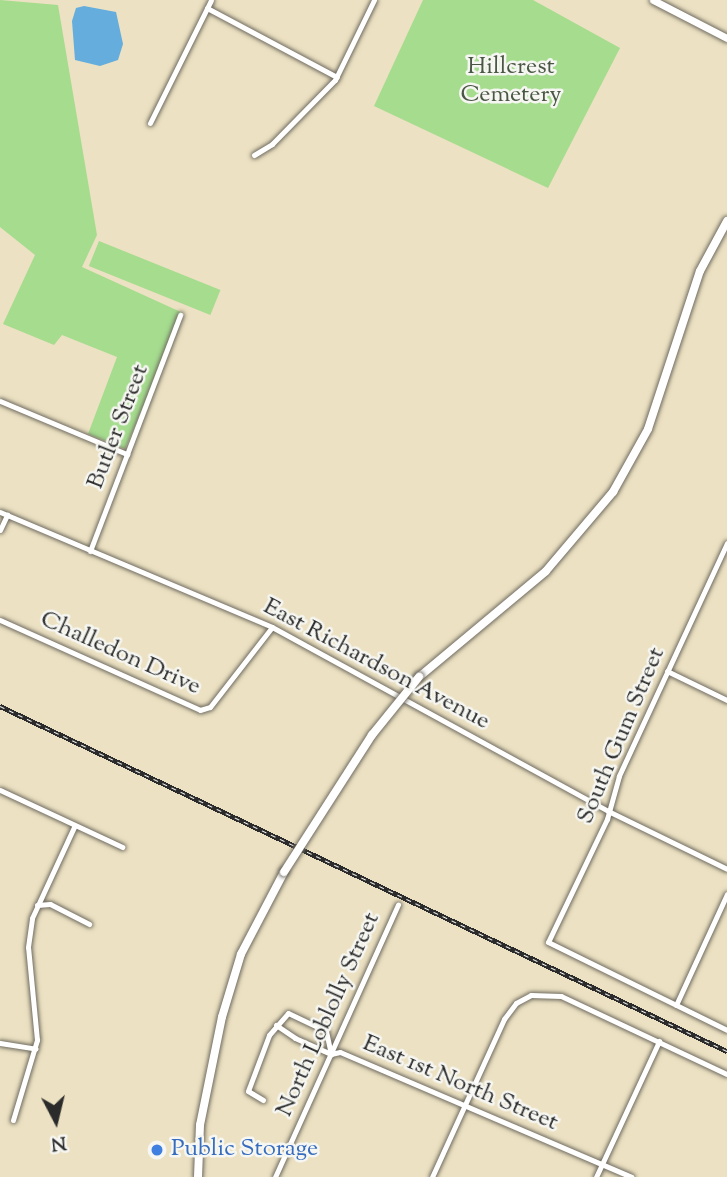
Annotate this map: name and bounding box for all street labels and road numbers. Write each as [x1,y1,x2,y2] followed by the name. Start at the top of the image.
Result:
[82,361,156,493] street label: Butler Street
[258,593,494,737] street label: East Richardson Avenue
[35,606,205,702] street label: Challedon Drive
[572,643,672,829] street label: South Gum Street
[271,908,387,1122] street label: North Loblolly Street
[358,1030,562,1138] street label: East 1st North Street

